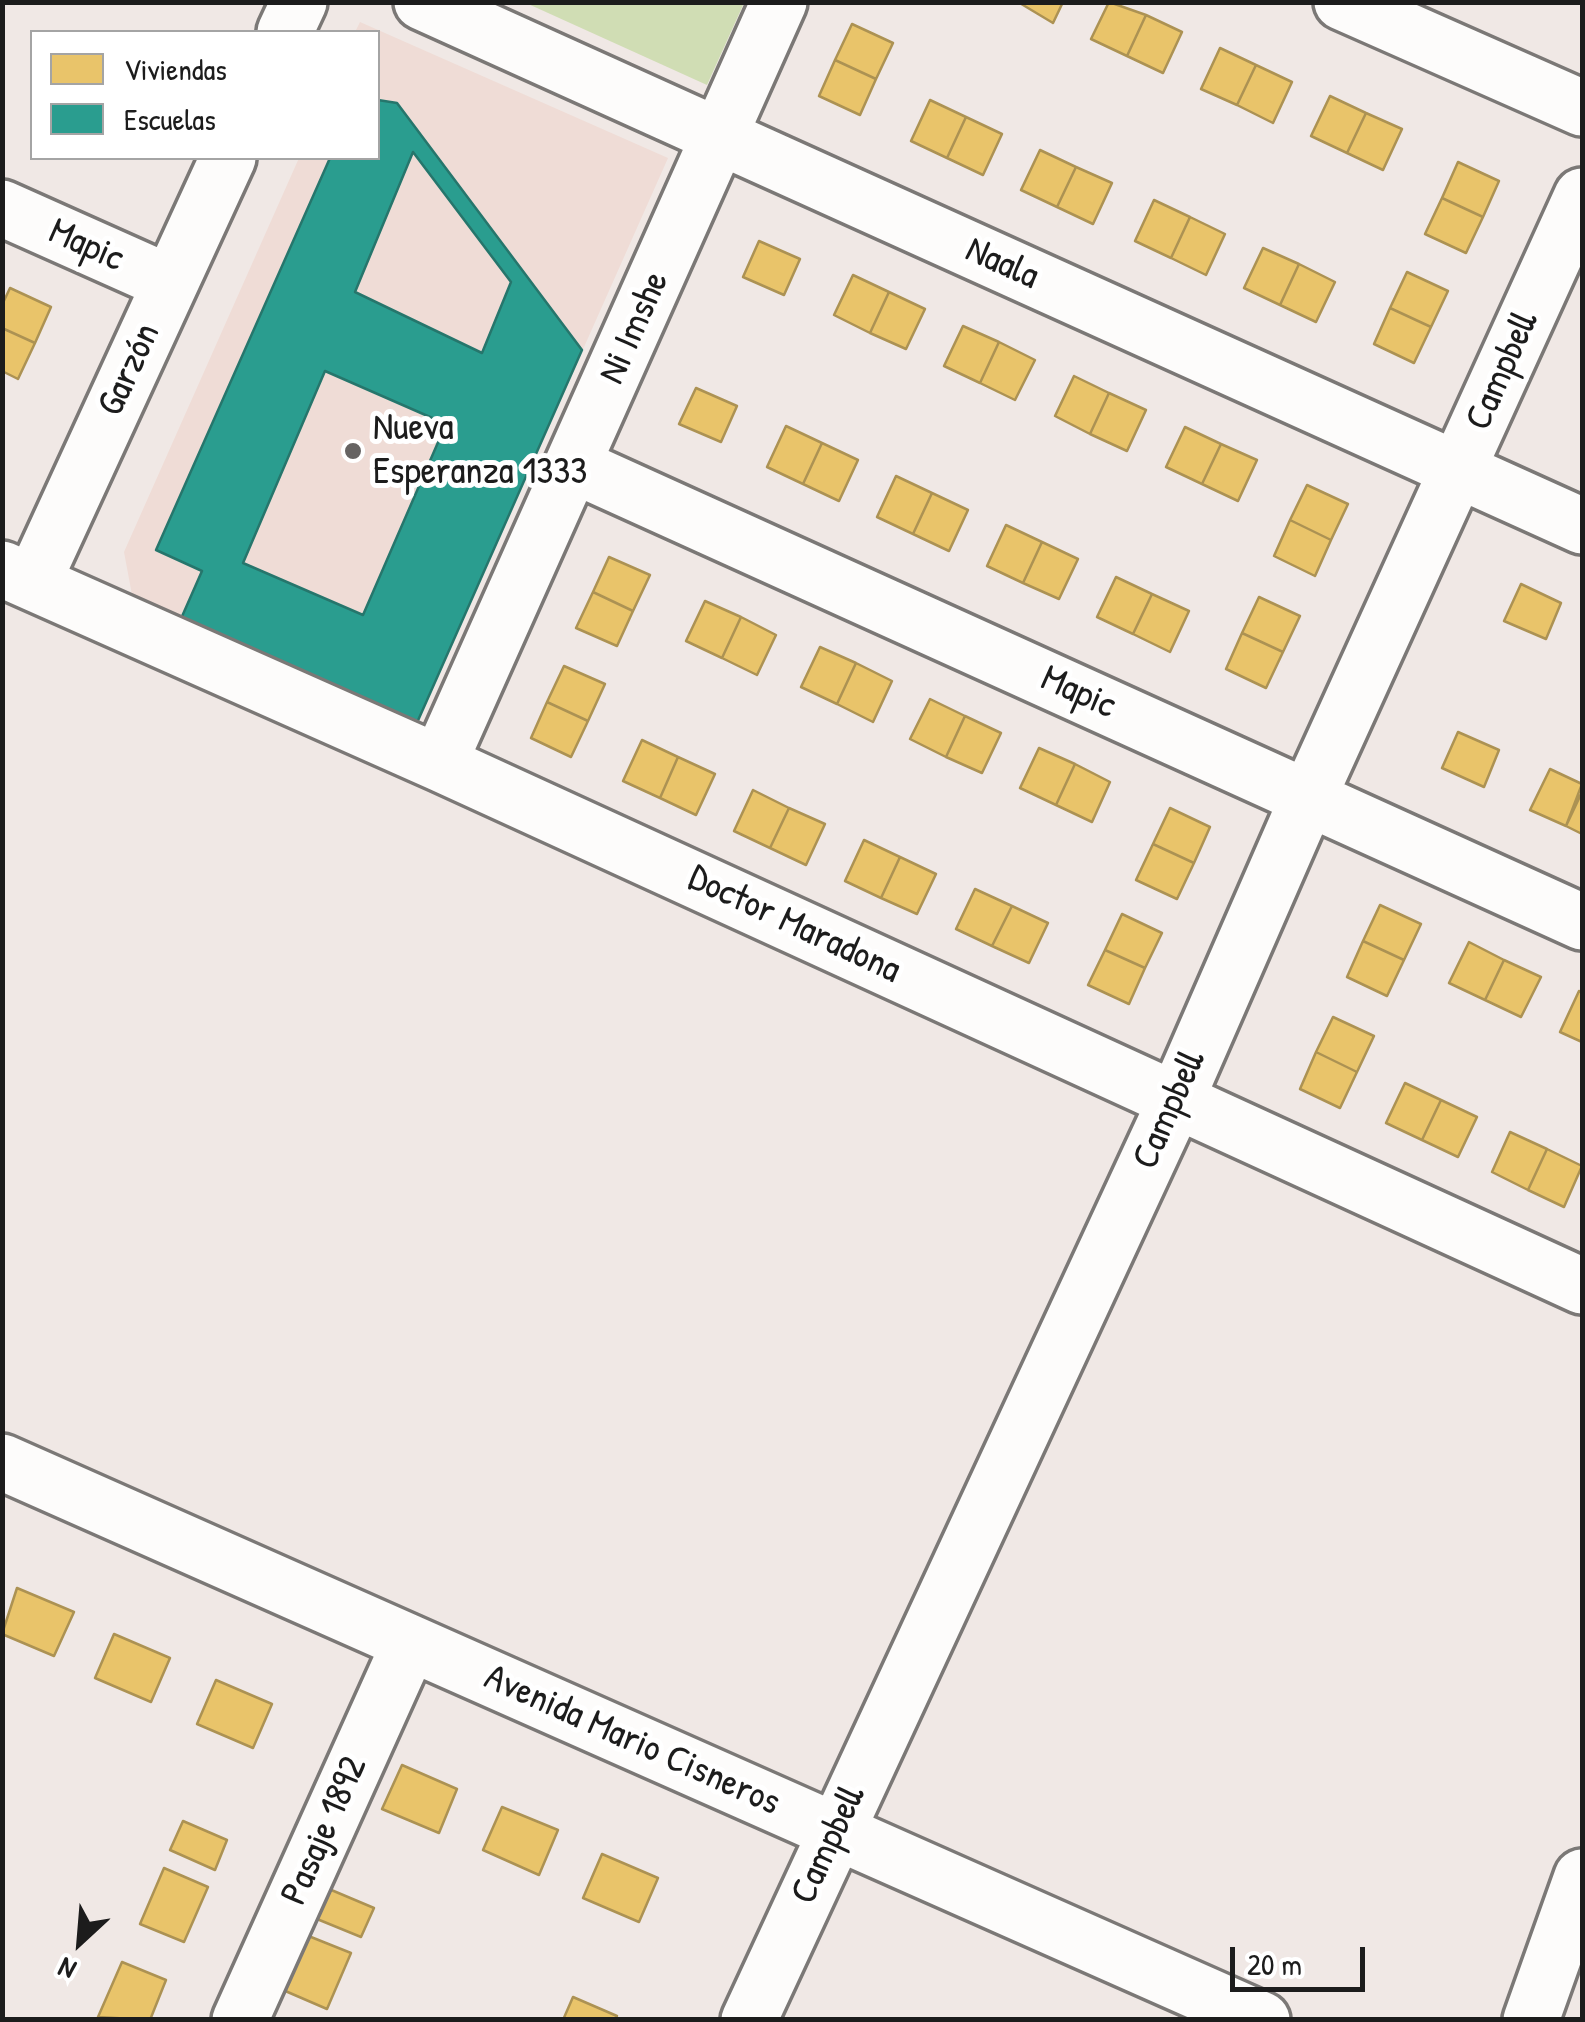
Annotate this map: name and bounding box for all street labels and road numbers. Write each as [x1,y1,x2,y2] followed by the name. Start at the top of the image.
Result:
[42,210,130,282] street label: Mapic
[958,228,1046,300] street label: Naala
[590,265,680,391] street label: Ni Imshe
[1457,305,1549,437] street label: Campbell
[89,317,171,423] street label: Garzón
[1034,657,1122,729] street label: Mapic
[681,856,907,994] street label: Doctor Maradona
[1124,1044,1216,1176] street label: Campbell
[477,1655,787,1827] street label: Avenida Mario Cisneros
[272,1750,378,1912] street label: Pasaje 1892
[782,1779,876,1911] street label: Campbell

